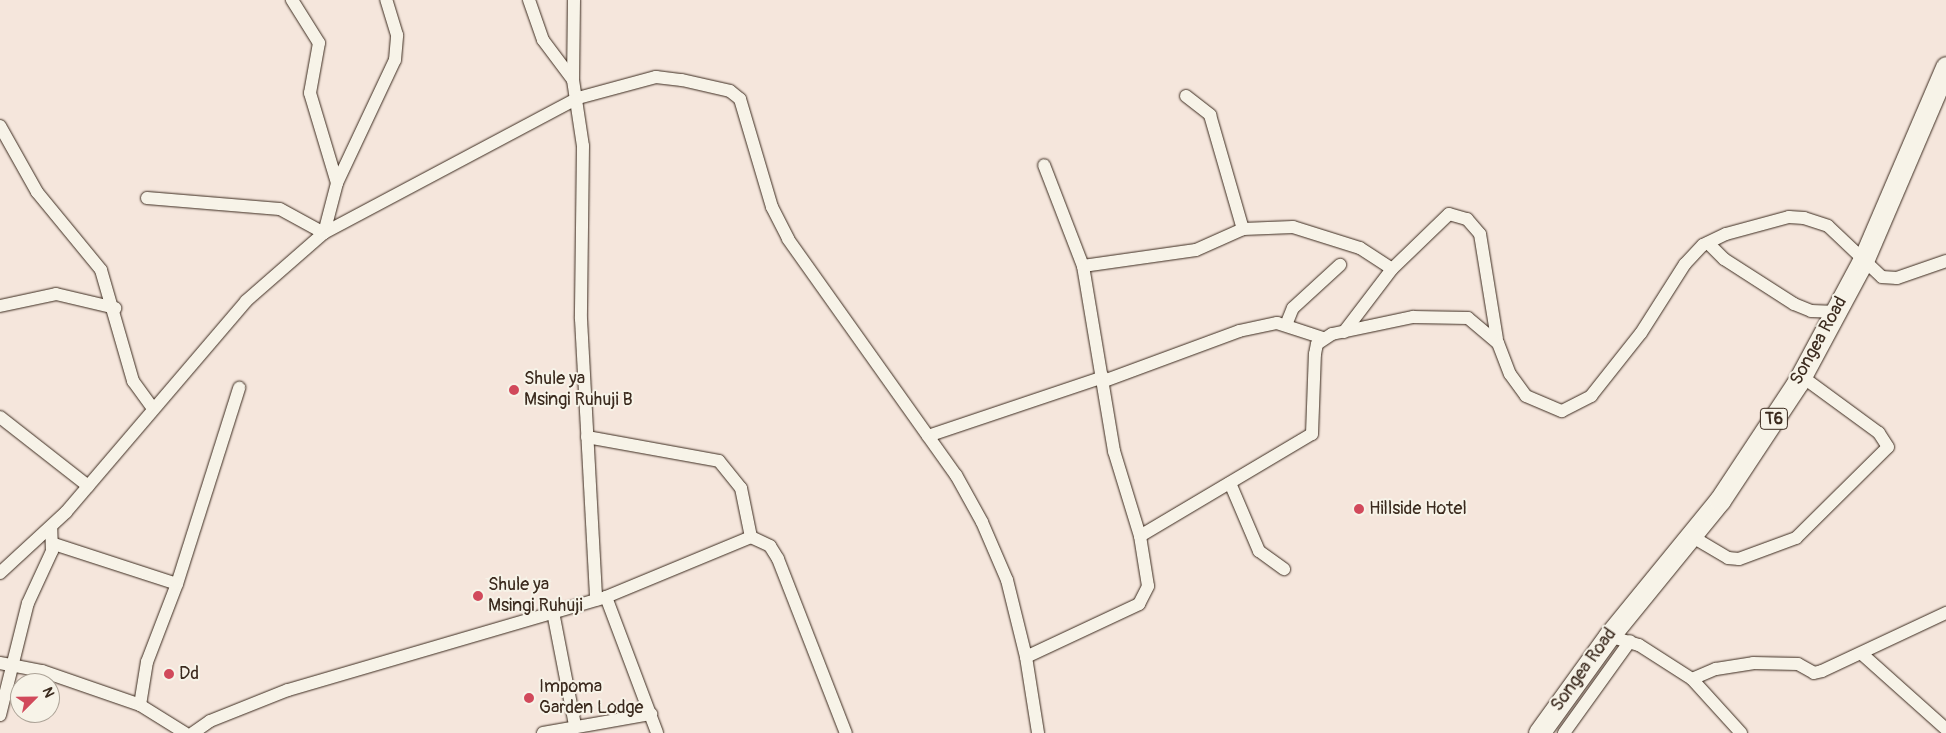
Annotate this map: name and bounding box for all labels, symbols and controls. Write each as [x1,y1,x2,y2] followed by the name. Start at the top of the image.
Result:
[1786,293,1852,389] street label: Songea Road
[524,369,633,412] place label: Shule ya Msingi Ruhuji B
[508,384,520,396] marker: Shule ya Msingi Ruhuji B
[1759,406,1789,432] road number: T6
[1369,498,1467,520] place label: Hillside Hotel
[1353,503,1365,515] marker: Hillside Hotel
[488,575,583,618] place label: Shule ya Msingi Ruhuji
[472,590,484,602] marker: Shule ya Msingi Ruhuji
[1547,624,1621,716] street label: Songea Road
[179,663,199,685] place label: Dd
[163,668,175,680] marker: Dd
[10,673,60,723] north arrow
[539,677,643,720] place label: Impoma Garden Lodge
[39,685,58,700] text: N
[523,692,535,704] marker: Impoma Garden Lodge

